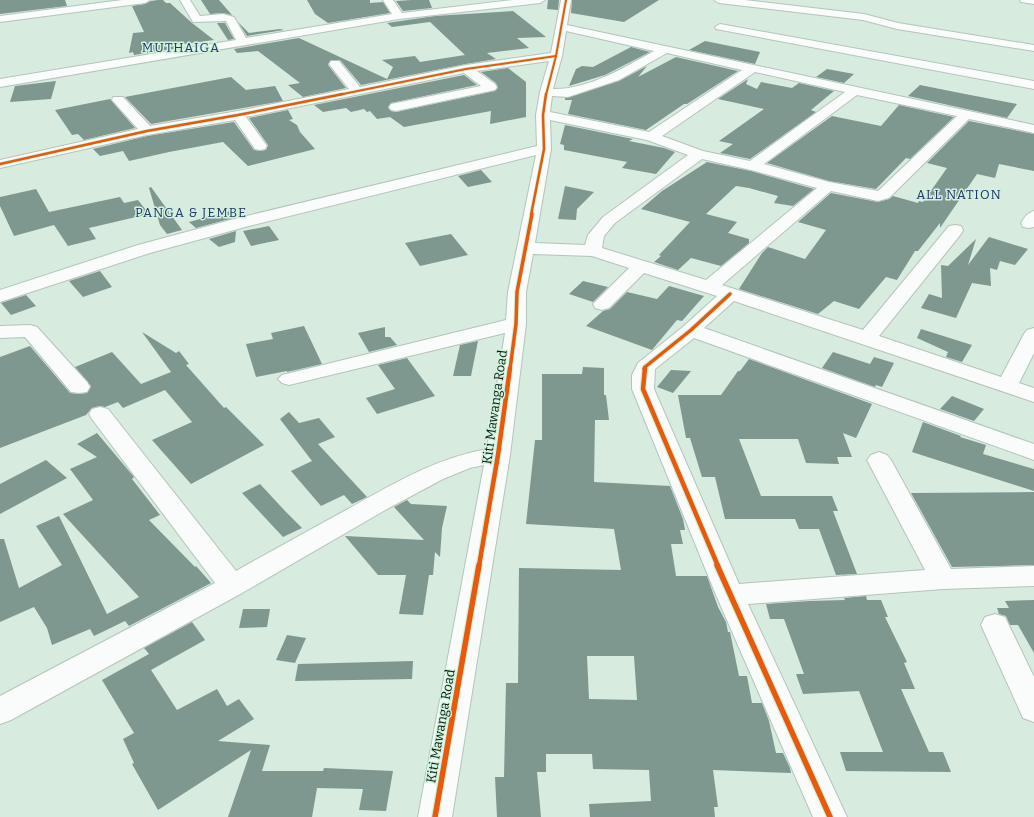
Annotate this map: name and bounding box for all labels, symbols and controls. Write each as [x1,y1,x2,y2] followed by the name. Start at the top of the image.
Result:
[142,40,220,55] district label: MUTHAIGA
[916,187,1002,202] district label: ALL NATION
[135,205,247,220] district label: PANGA & JEMBE
[479,349,510,465] street label: Kiti Mawanga Road
[423,668,458,784] street label: Kiti Mawanga Road

